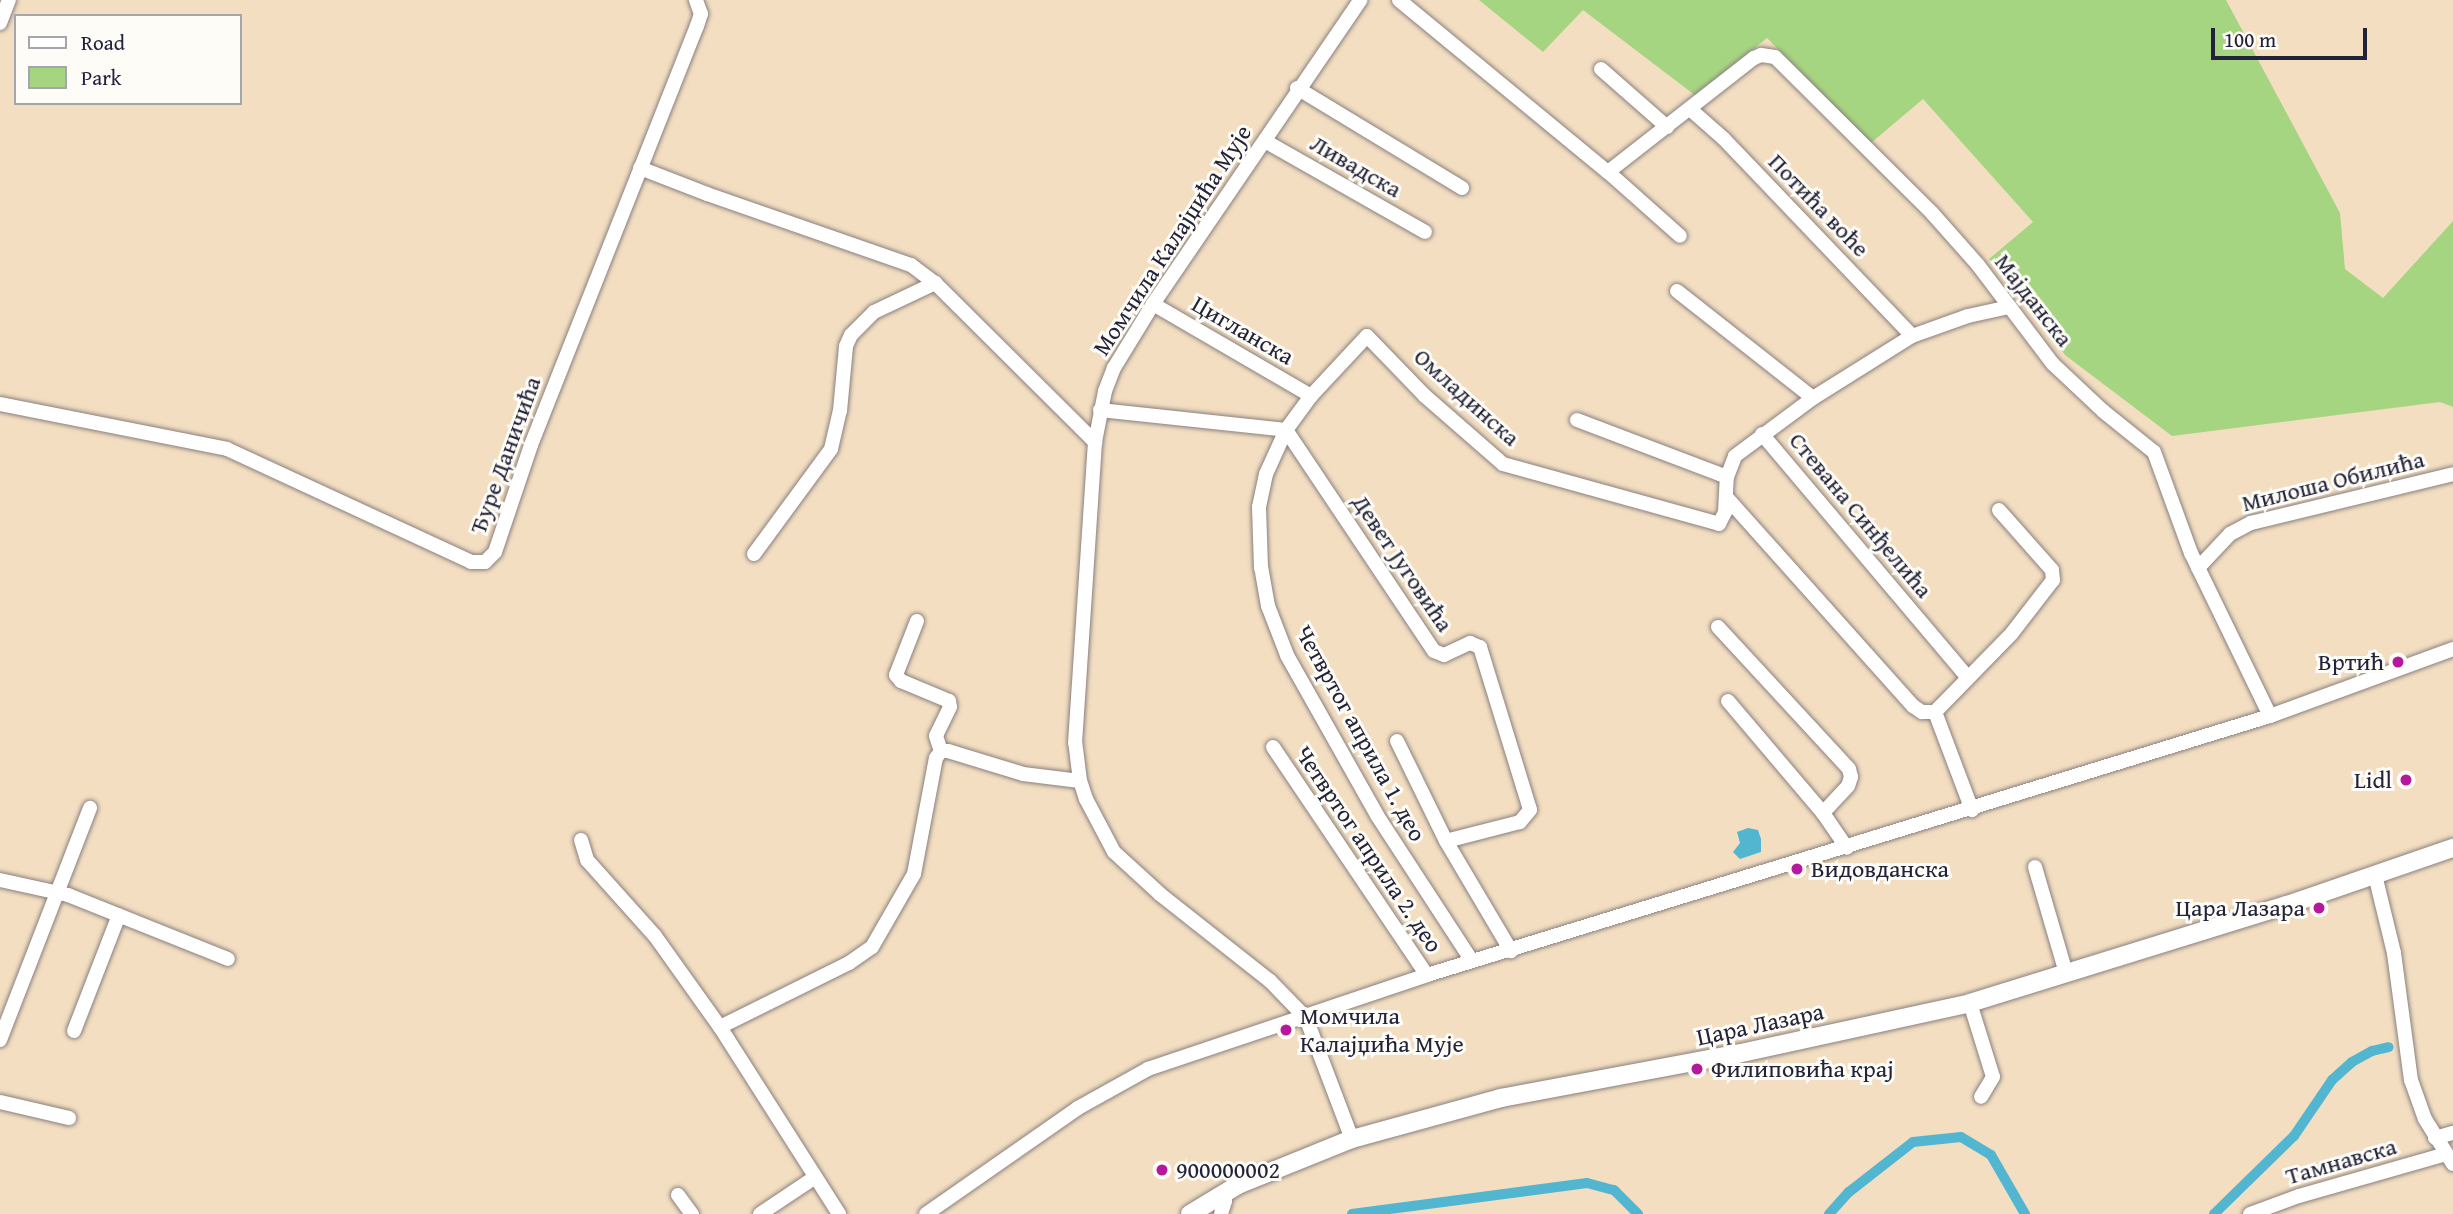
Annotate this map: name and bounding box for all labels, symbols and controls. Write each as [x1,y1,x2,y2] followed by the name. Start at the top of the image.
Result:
[14,14,242,105] legend
[2215,14,2371,58] scale bar
[2224,24,2276,55] text: 100 m
[81,27,125,58] text: Road
[81,62,122,93] text: Park
[1087,119,1257,361] street label: Момчила Калајџића Мује
[1305,128,1407,204] street label: Ливадска
[1763,147,1875,263] street label: Потића воће
[1989,248,2079,352] street label: Мајданска
[1187,289,1299,371] street label: Цигланска
[1408,342,1526,452] street label: Омладинска
[463,373,547,537] street label: Ђуре Даничића
[1783,426,1939,604] street label: Стевана Синђелића
[2239,444,2427,518] street label: Милоша Обилића
[1346,489,1460,637] street label: Девет Југовића
[1290,620,1432,846] street label: Четвртог априла 1. део
[2318,648,2384,676] place label: Вртић
[2390,654,2406,670] marker: Вртић
[1289,740,1449,958] street label: Четвртог априла 2. део
[2354,766,2392,794] place label: Lidl
[2398,772,2414,788] marker: Lidl
[1811,855,1949,883] place label: Видовданска
[1789,861,1805,877] marker: Видовданска
[2176,894,2305,922] place label: Цара Лазара
[2311,900,2327,916] marker: Цара Лазара
[1694,996,1826,1052] street label: Цара Лазара
[1300,1002,1464,1058] place label: Момчила Калајџића Мује
[1278,1022,1294,1038] marker: Момчила Калајџића Мује
[1711,1055,1894,1083] place label: Филиповића крај
[1689,1061,1705,1077] marker: Филиповића крај
[2282,1131,2400,1191] street label: Тамнавска
[1176,1156,1280,1184] place label: 900000002
[1154,1162,1170,1178] marker: 900000002

